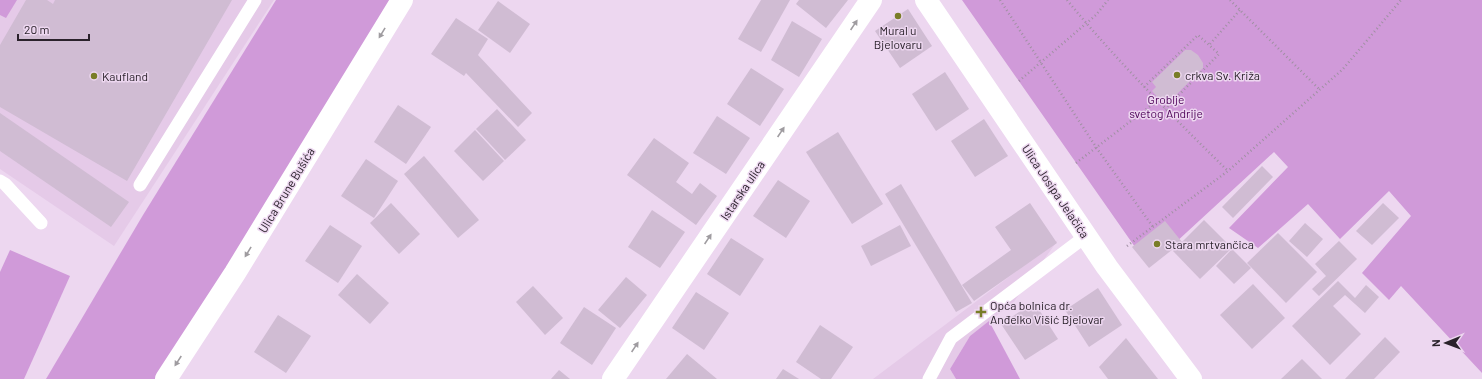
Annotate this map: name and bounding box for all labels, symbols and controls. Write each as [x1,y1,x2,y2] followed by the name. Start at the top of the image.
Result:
[893,11,903,21] marker: Mural u Bjelovaru
[18,16,89,42] scale bar
[851,19,858,30] one-way arrow
[24,22,50,36] text: 20 m
[874,23,922,51] place label: Mural u Bjelovaru
[378,28,386,38] one-way arrow
[1185,68,1260,82] place label: crkva Sv. Križa
[102,69,148,83] place label: Kaufland
[1172,70,1182,80] marker: crkva Sv. Križa
[89,71,99,81] marker: Kaufland
[1129,92,1203,120] park label: Groblje svetog Andrije
[777,127,785,137] one-way arrow
[1020,142,1092,240] street label: Ulica Josipa Jelačića
[255,145,317,235] street label: Ulica Brune Bušića
[717,158,767,222] street label: Istarska ulica
[704,234,712,245] one-way arrow
[1165,237,1254,251] place label: Stara mrtvančica
[1152,239,1162,249] marker: Stara mrtvančica
[245,246,252,258] one-way arrow
[990,298,1104,326] place label: Opća bolnica dr. Anđelko Višić Bjelovar
[975,306,987,318] marker: Opća bolnica dr. Anđelko Višić Bjelovar
[1426,323,1466,363] north arrow
[1429,339,1442,347] text: N
[631,342,639,352] one-way arrow
[174,356,182,366] one-way arrow

